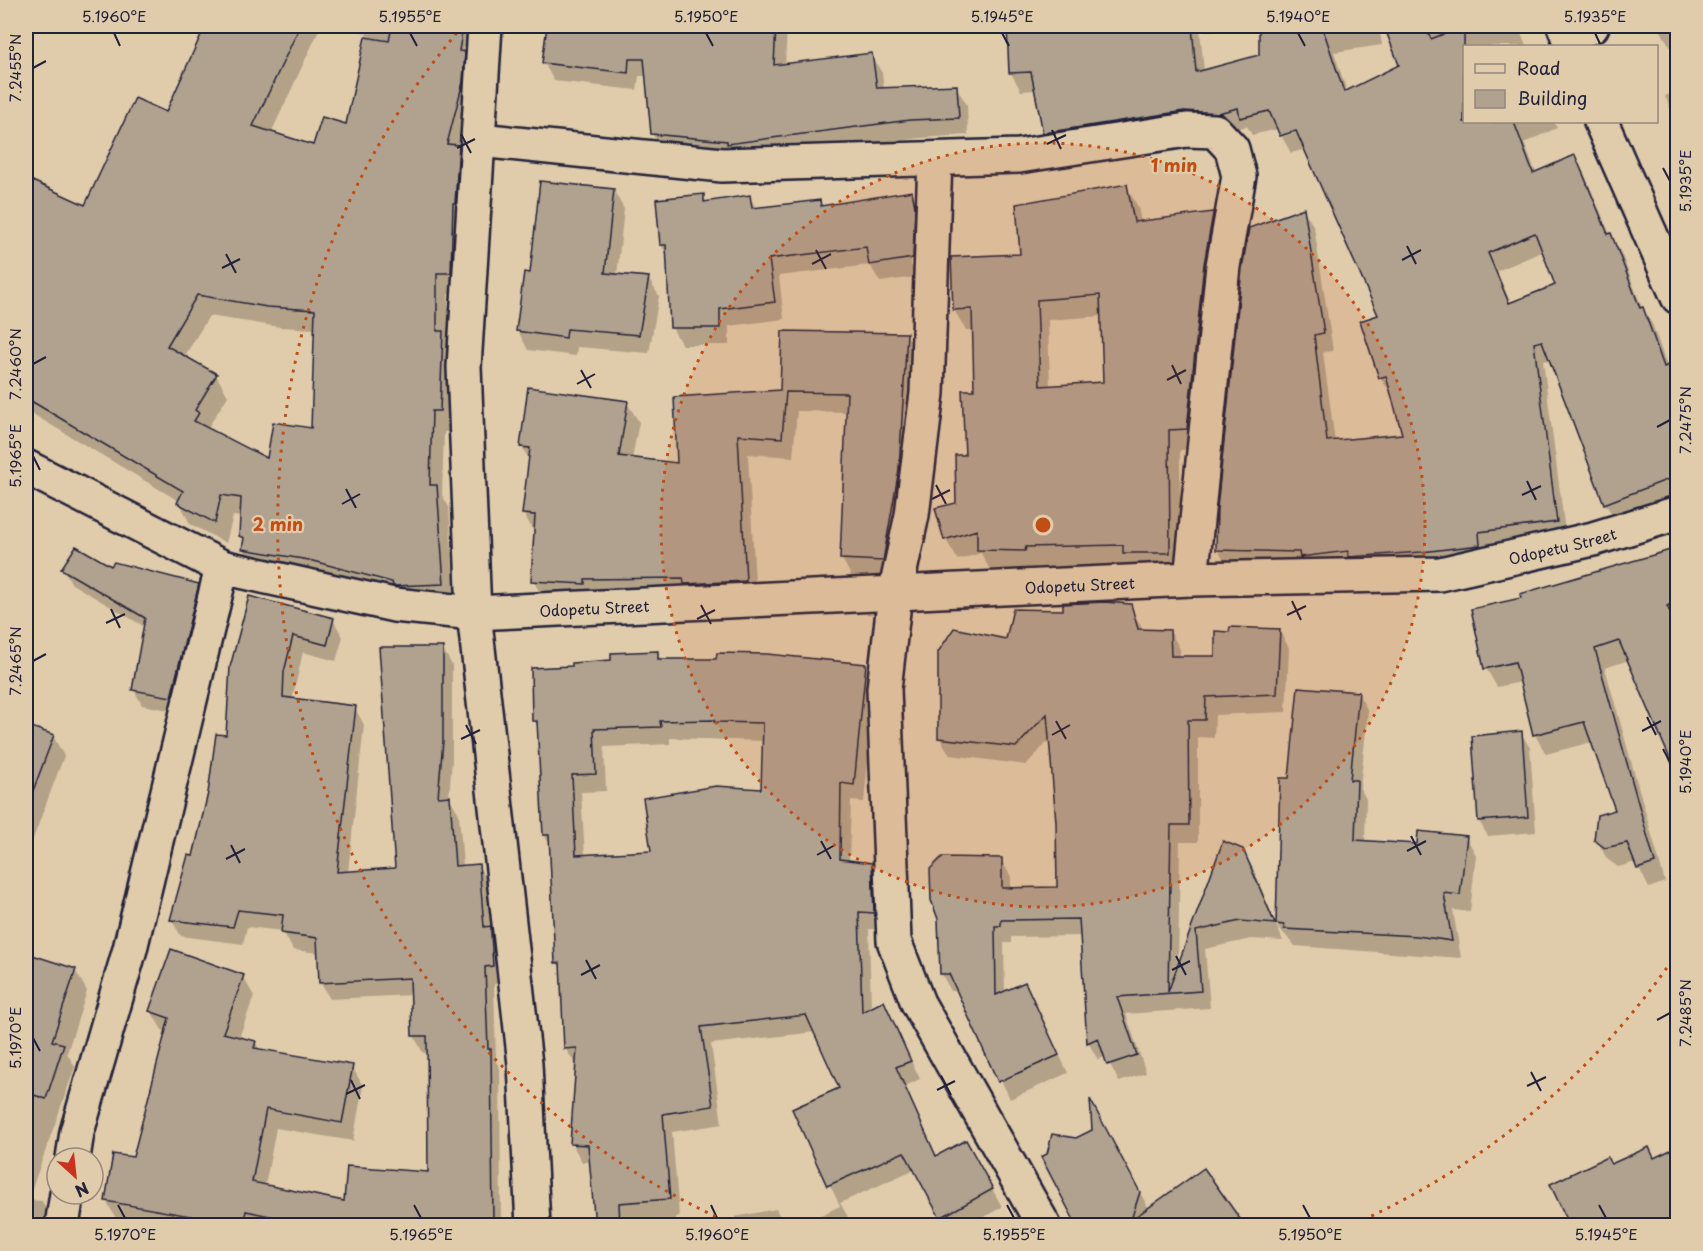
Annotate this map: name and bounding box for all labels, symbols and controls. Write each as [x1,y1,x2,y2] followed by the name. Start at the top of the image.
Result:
[82,4,146,27] text: 5.1960°E
[378,4,442,27] text: 5.1955°E
[674,4,738,27] text: 5.1950°E
[970,4,1034,27] text: 5.1945°E
[1266,4,1330,27] text: 5.1940°E
[1564,4,1626,27] text: 5.1935°E
[3,34,26,102] text: 7.2455°N
[1463,45,1658,123] legend
[1517,54,1561,81] text: Road
[1517,84,1587,111] text: Building
[1673,150,1696,212] text: 5.1935°E
[1151,151,1197,178] text: 1 min
[3,328,26,400] text: 7.2460°N
[1673,386,1696,454] text: 7.2475°N
[3,424,26,488] text: 5.1965°E
[253,510,303,537] text: 2 min
[1033,515,1053,535] centre of rings
[1506,521,1619,569] street label: Odopetu Street
[1024,570,1135,598] street label: Odopetu Street
[539,593,650,621] street label: Odopetu Street
[3,626,26,696] text: 7.2465°N
[1673,730,1696,794] text: 5.1940°E
[1673,979,1696,1047] text: 7.2485°N
[3,1007,26,1069] text: 5.1970°E
[45,1146,105,1206] north arrow
[71,1177,93,1204] text: N
[94,1222,156,1245] text: 5.1970°E
[389,1222,453,1245] text: 5.1965°E
[685,1222,749,1245] text: 5.1960°E
[982,1222,1046,1245] text: 5.1955°E
[1278,1222,1342,1245] text: 5.1950°E
[1574,1222,1638,1245] text: 5.1945°E

